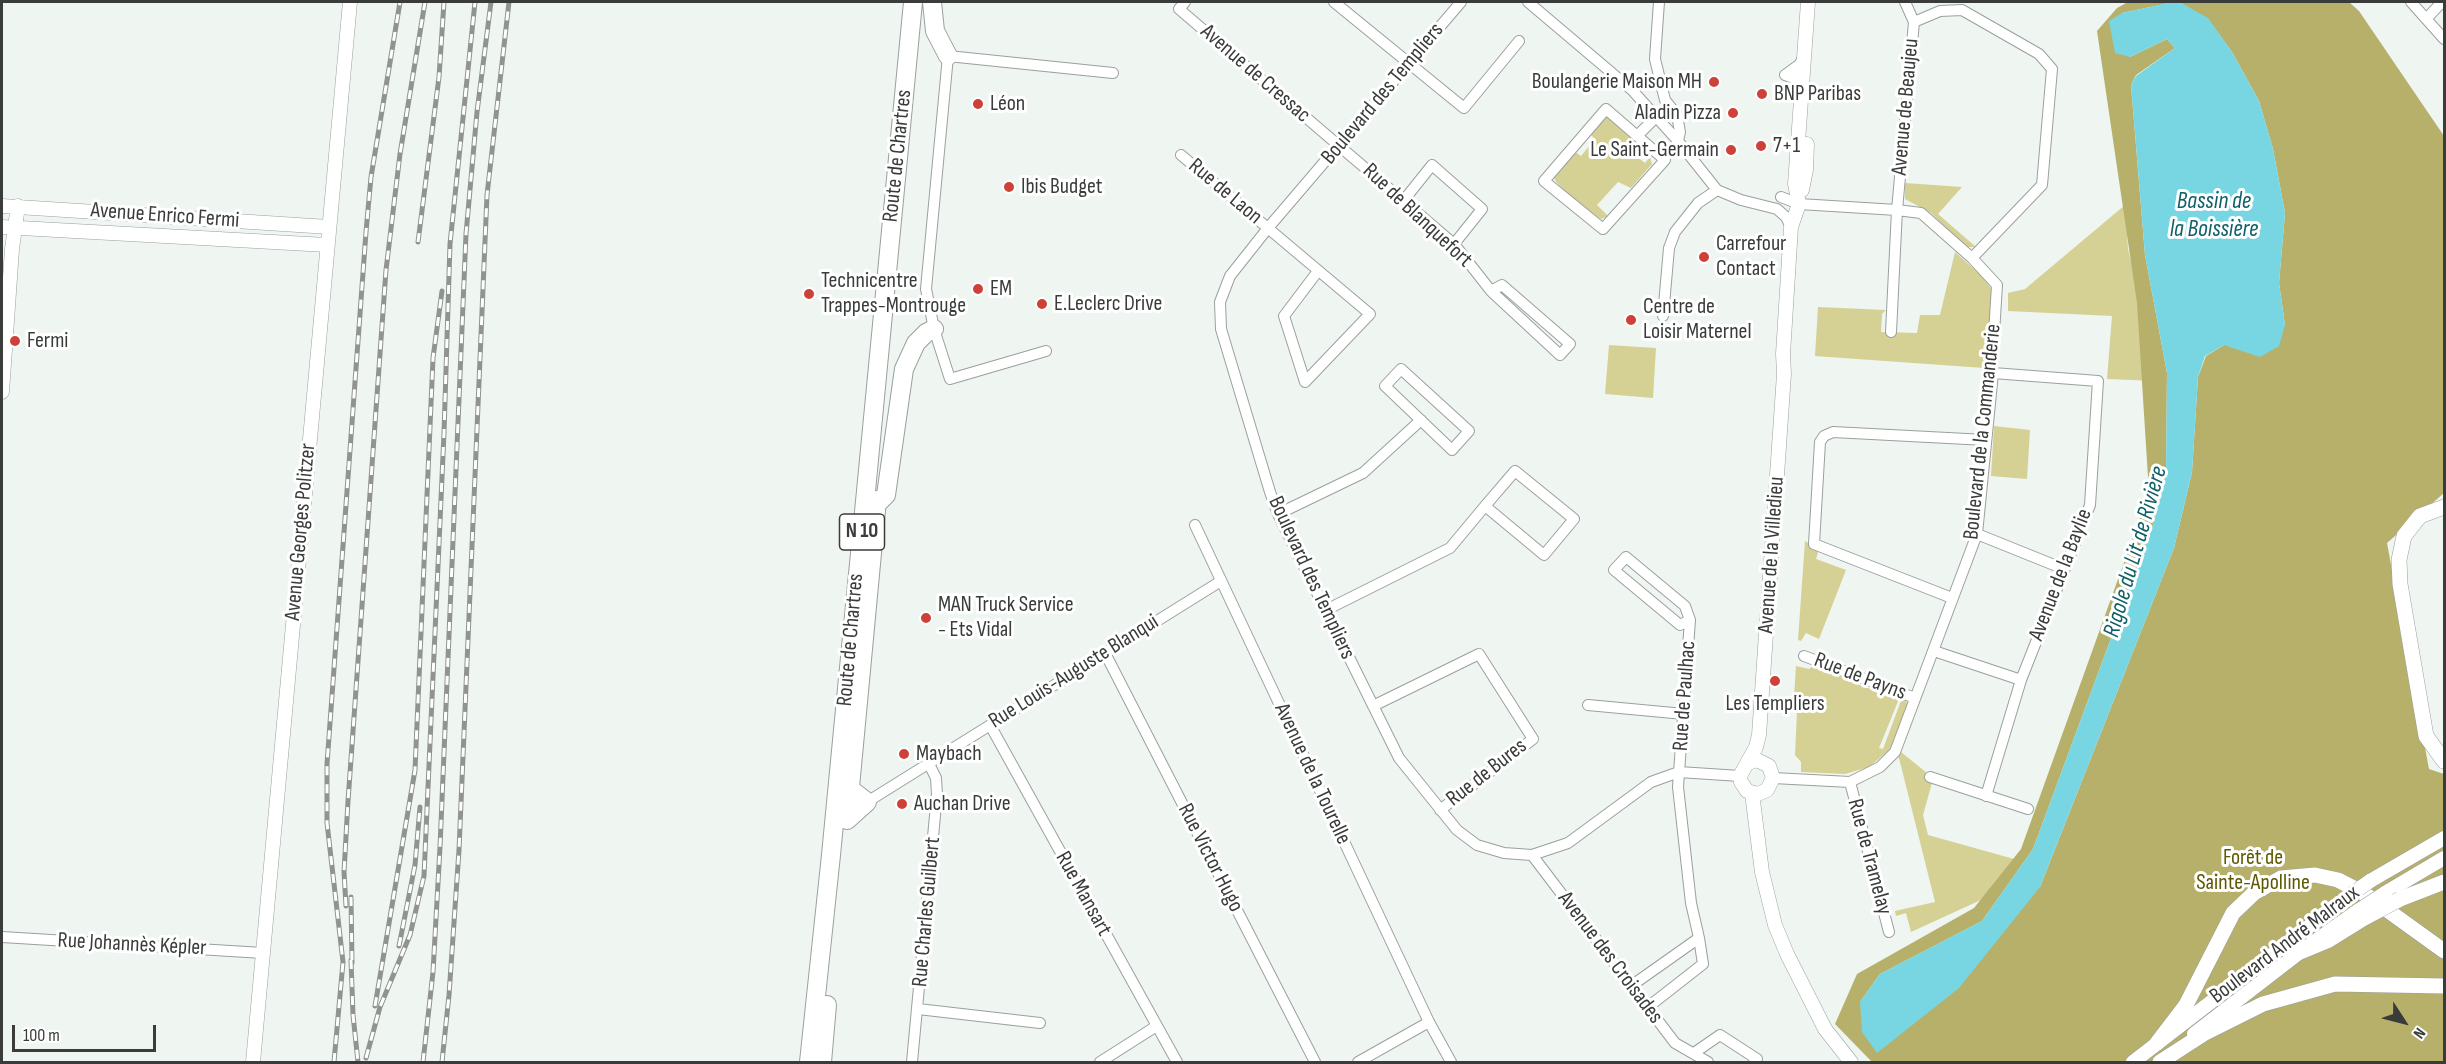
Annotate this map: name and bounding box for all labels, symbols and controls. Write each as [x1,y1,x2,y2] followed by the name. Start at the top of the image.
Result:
[1316,18,1450,170] street label: Boulevard des Templiers
[1195,19,1315,129] street label: Avenue de Cressac
[1887,38,1925,176] street label: Avenue de Beaujeu
[1532,69,1702,95] place label: Boulangerie Maison MH
[1707,75,1721,89] marker: Boulangerie Maison MH
[1774,81,1861,107] place label: BNP Paribas
[1755,87,1769,101] marker: BNP Paribas
[878,88,918,224] street label: Route de Chartres
[990,91,1025,117] place label: Léon
[971,97,985,111] marker: Léon
[1635,100,1721,126] place label: Aladin Pizza
[1726,106,1740,120] marker: Aladin Pizza
[1773,133,1800,159] place label: 7+1
[1590,137,1719,163] place label: Le Saint-Germain
[1754,139,1768,153] marker: 7+1
[1724,143,1738,157] marker: Le Saint-Germain
[1183,153,1267,231] street label: Rue de Laon
[1357,158,1477,274] street label: Rue de Blanquefort
[1021,174,1102,200] place label: Ibis Budget
[1002,180,1016,194] marker: Ibis Budget
[2170,188,2258,244] water label: Bassin de la Boissière
[90,198,240,234] street label: Avenue Enrico Fermi
[1716,231,1786,282] place label: Carrefour Contact
[1697,250,1711,264] marker: Carrefour Contact
[821,268,966,320] place label: Technicentre Trappes-Montrouge
[990,276,1012,302] place label: EM
[971,282,985,296] marker: EM
[802,287,816,301] marker: Technicentre Trappes-Montrouge
[1054,291,1162,317] place label: E.Leclerc Drive
[1643,294,1752,346] place label: Centre de Loisir Maternel
[1035,297,1049,311] marker: E.Leclerc Drive
[1624,313,1638,327] marker: Centre de Loisir Maternel
[1959,323,2007,541] street label: Boulevard de la Commanderie
[27,328,68,354] place label: Fermi
[8,334,22,348] marker: Fermi
[280,442,322,622] street label: Avenue Georges Politzer
[2098,463,2174,641] water label: Rigole du Lit de Rivière
[1753,476,1791,634] street label: Avenue de la Villedieu
[1262,492,1360,664] street label: Boulevard des Templiers
[2024,505,2098,645] street label: Avenue de la Baylie
[840,514,884,550] road number: N 10
[832,573,870,707] street label: Route de Chartres
[938,592,1074,644] place label: MAN Truck Service - Ets Vidal
[984,609,1164,735] street label: Rue Louis-Auguste Blanqui
[919,611,933,625] marker: MAN Truck Service - Ets Vidal
[1668,640,1702,752] street label: Rue de Paulhac
[1810,647,1910,707] street label: Rue de Payns
[1768,674,1782,688] marker: Les Templiers
[1725,691,1825,717] place label: Les Templiers
[1268,699,1356,849] street label: Avenue de la Tourelle
[1441,733,1533,813] street label: Rue de Bures
[916,741,982,767] place label: Maybach
[897,747,911,761] marker: Maybach
[914,791,1011,817] place label: Auchan Drive
[1841,796,1897,918] street label: Rue de Tramelay
[895,797,909,811] marker: Auchan Drive
[1171,799,1249,917] street label: Rue Victor Hugo
[907,836,947,988] street label: Rue Charles Guilbert
[2196,845,2310,896] park label: Forêt de Sainte-Apolline
[1049,847,1117,941] street label: Rue Mansart
[2205,880,2365,1010] street label: Boulevard André Malraux
[1552,887,1668,1029] street label: Avenue des Croisades
[57,928,207,962] street label: Rue Johannès Képler
[2374,992,2434,1052] north arrow
[15,1013,159,1051] scale bar
[2409,1024,2429,1042] text: N
[23,1025,60,1046] text: 100 m

